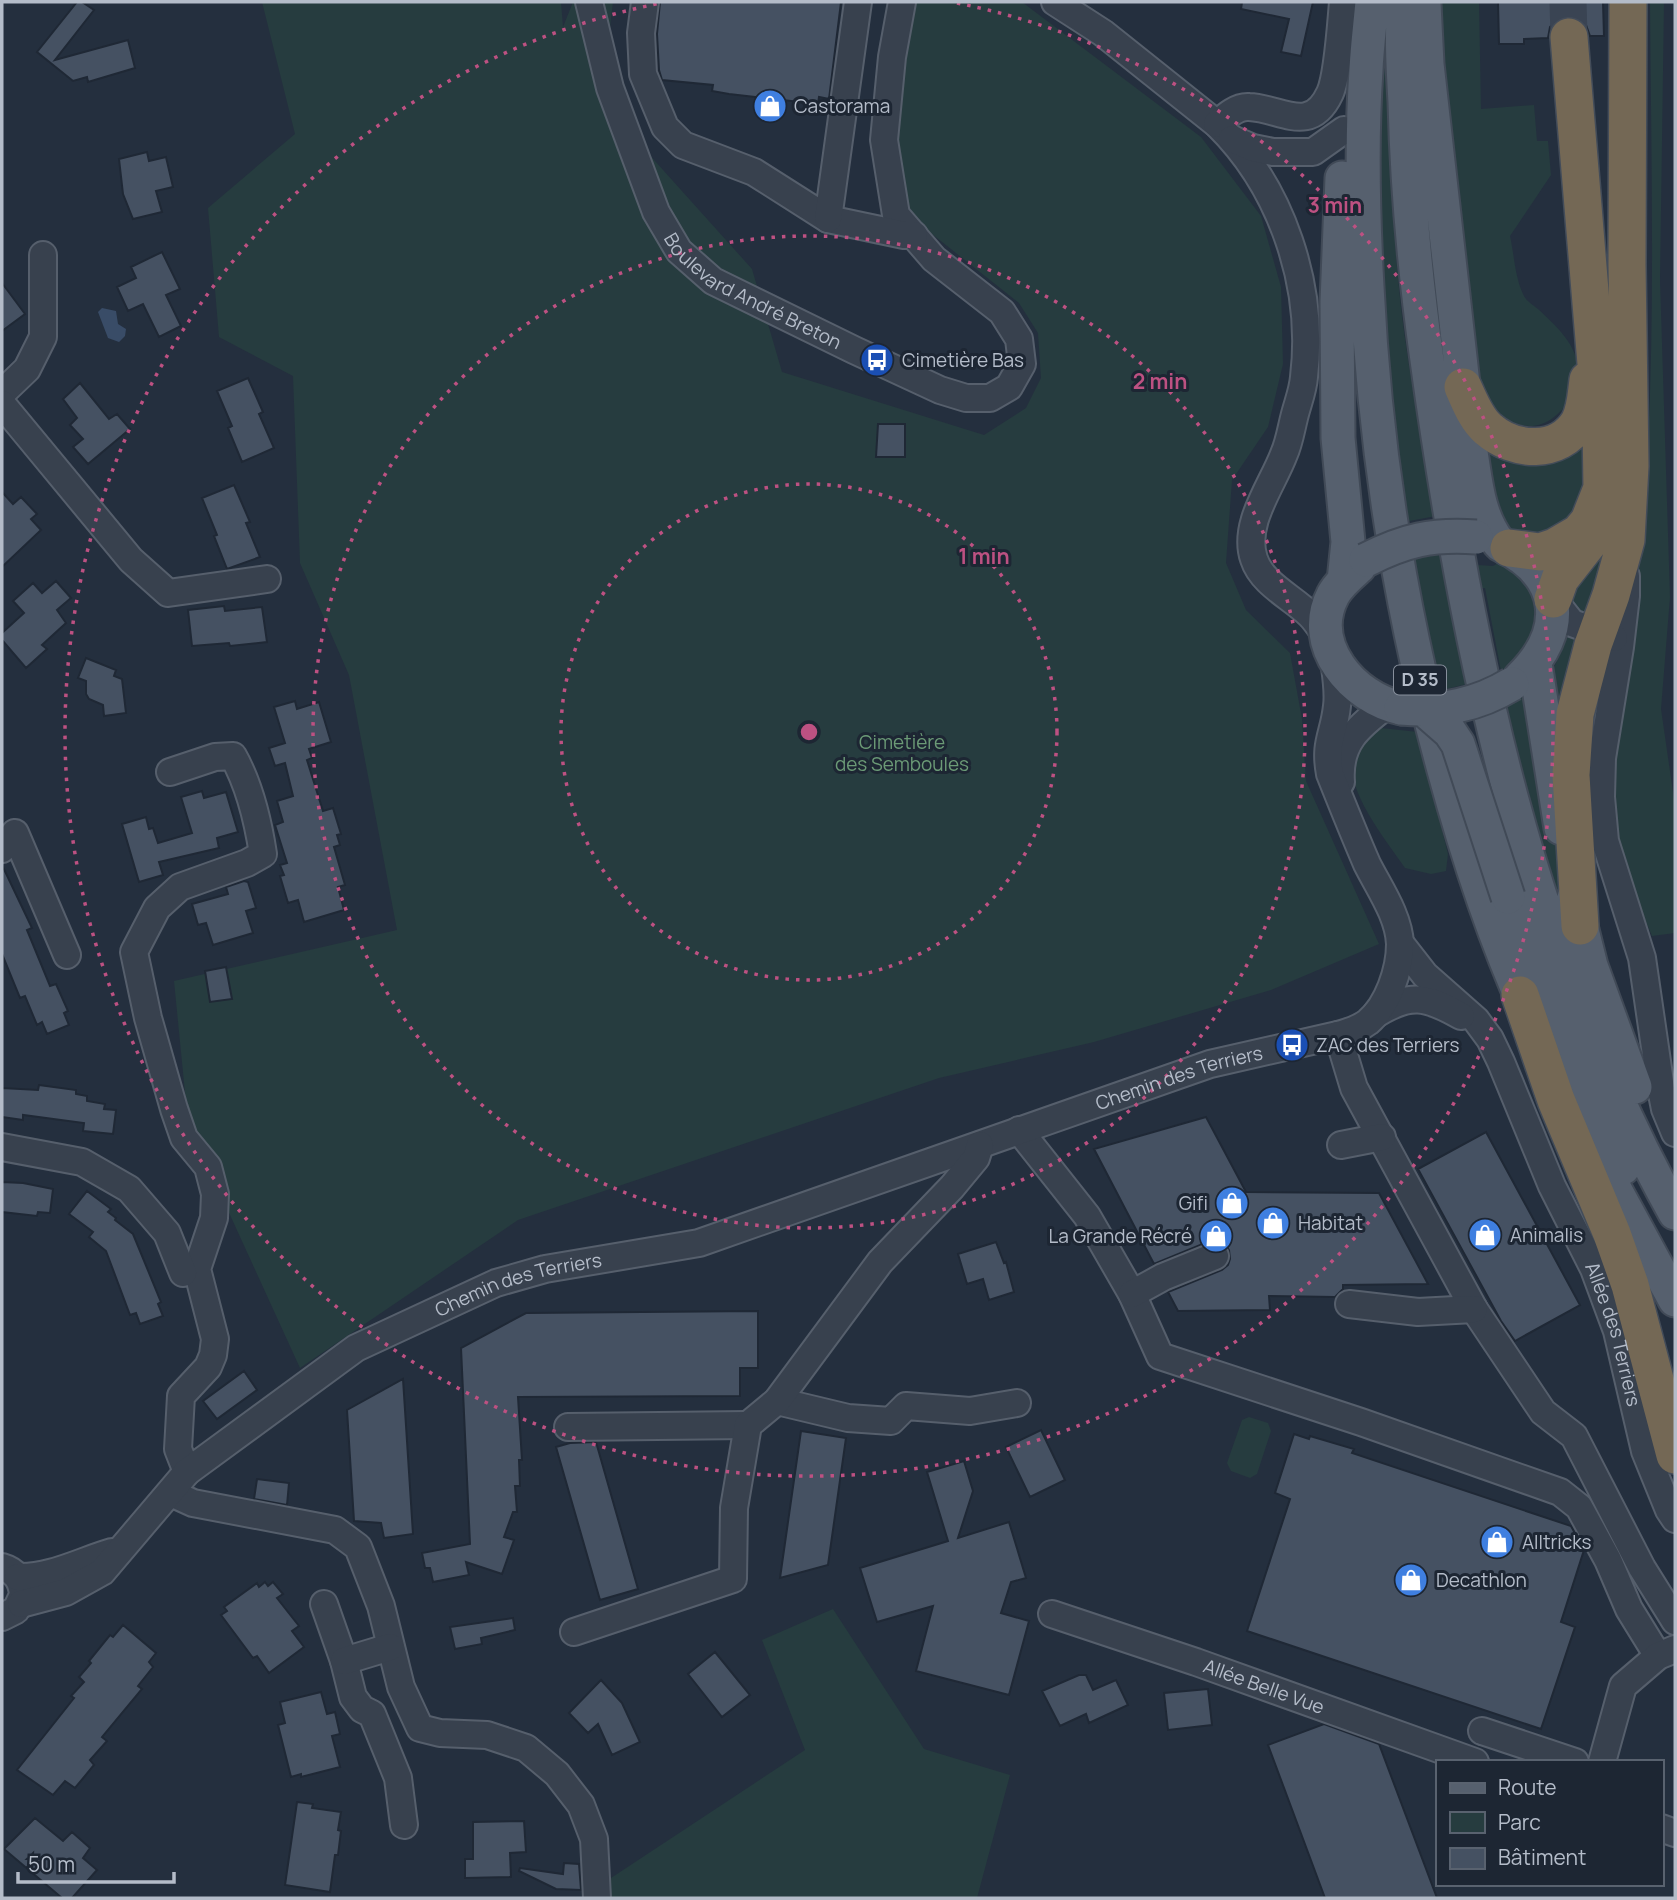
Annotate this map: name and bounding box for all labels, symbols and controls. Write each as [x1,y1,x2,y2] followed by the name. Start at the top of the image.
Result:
[751,87,789,125] shop icon: Castorama
[794,93,890,119] place label: Castorama
[1308,191,1362,219] text: 3 min
[658,228,846,355] street label: Boulevard André Breton
[858,341,896,379] bus stop icon: Cimetière Bas
[902,347,1024,373] place label: Cimetière Bas
[1133,367,1187,395] text: 2 min
[958,542,1010,570] text: 1 min
[1394,666,1446,694] road number: D 35
[797,720,821,744] centre of rings
[835,729,969,777] park label: Cimetière des Semboules
[1273,1026,1311,1064] bus stop icon: ZAC des Terriers
[1316,1032,1459,1058] place label: ZAC des Terriers
[1092,1039,1265,1116] street label: Chemin des Terriers
[1213,1184,1251,1222] shop icon: Gifi
[1179,1190,1208,1216] place label: Gifi
[1254,1204,1292,1242] shop icon: Habitat
[1298,1210,1363,1236] place label: Habitat
[1466,1216,1504,1254] shop icon: Animalis
[1197,1217,1235,1255] shop icon: La Grande Récré
[1510,1222,1583,1248] place label: Animalis
[1049,1223,1192,1249] place label: La Grande Récré
[431,1247,604,1323] street label: Chemin des Terriers
[1579,1257,1647,1409] street label: Allée des Terriers
[1478,1523,1516,1561] shop icon: Alltricks
[1522,1529,1592,1555] place label: Alltricks
[1392,1561,1430,1599] shop icon: Decathlon
[1436,1567,1527,1593] place label: Decathlon
[1200,1653,1328,1720] street label: Allée Belle Vue
[1436,1760,1663,1886] legend
[1498,1773,1556,1801] text: Route
[1498,1808,1541,1836] text: Parc
[18,1840,173,1884] scale bar
[1498,1843,1586,1871] text: Bâtiment
[28,1850,75,1878] text: 50 m

